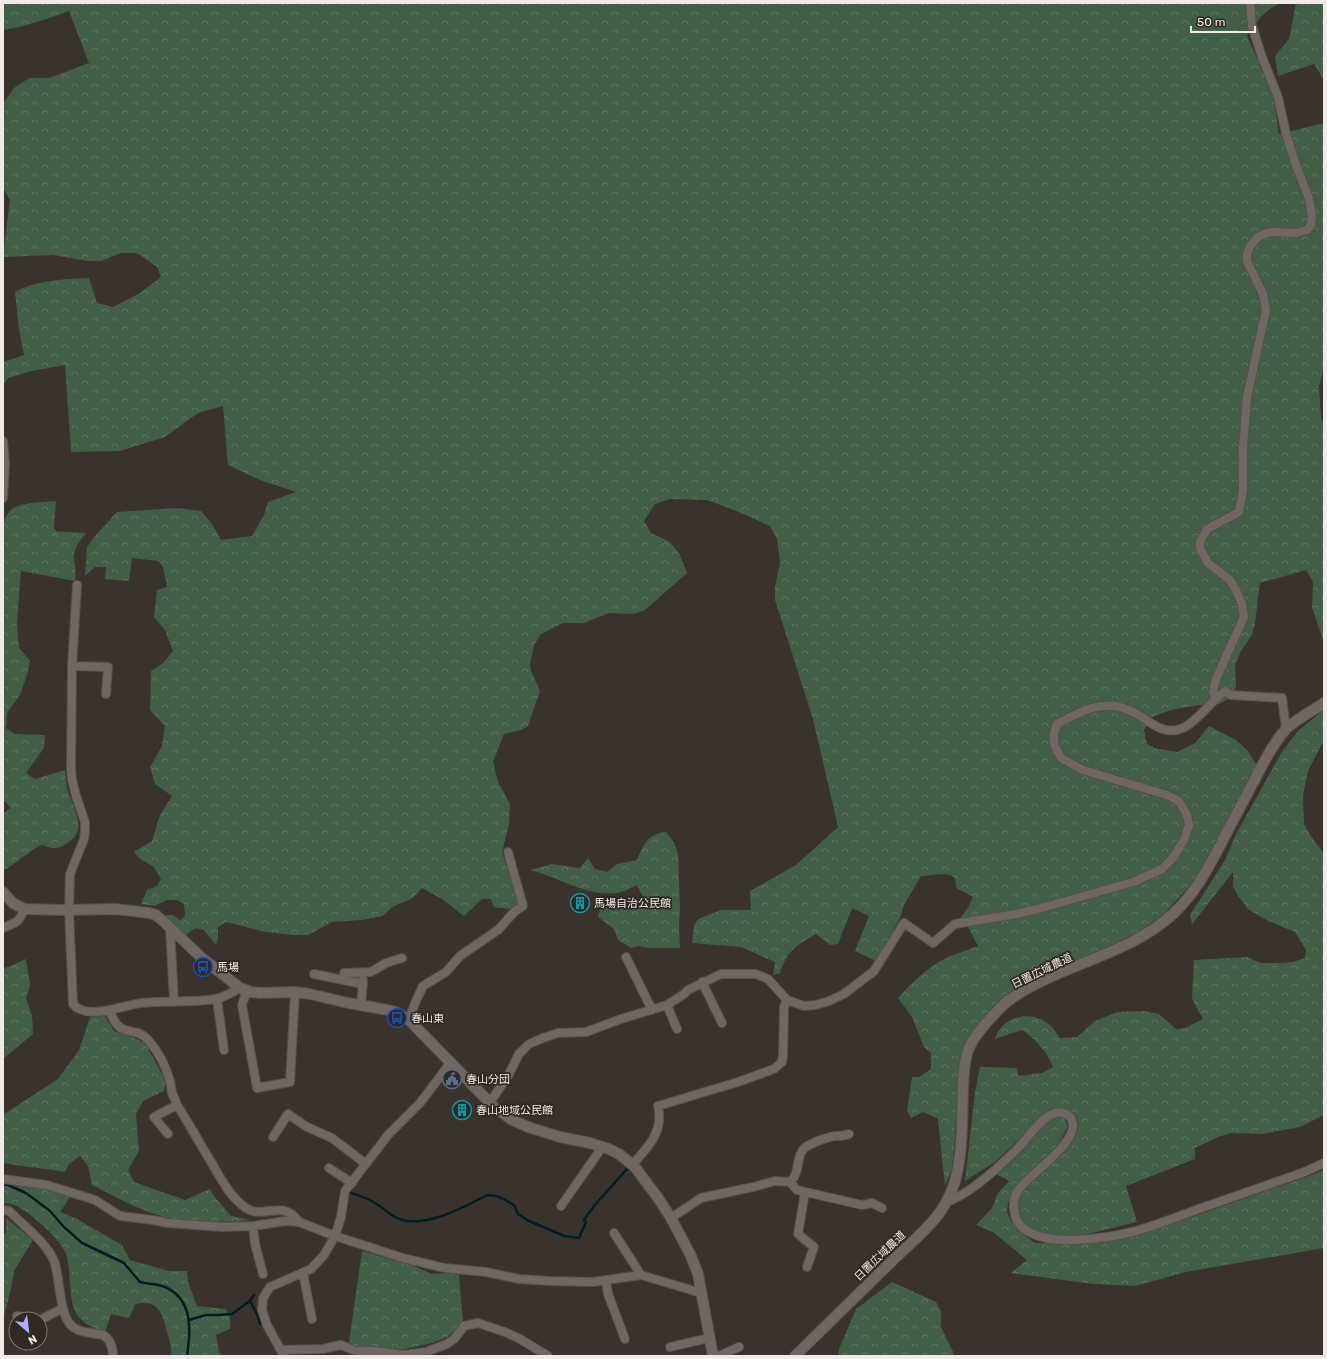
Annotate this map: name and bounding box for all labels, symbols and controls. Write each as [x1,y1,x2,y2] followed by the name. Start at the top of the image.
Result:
[1191,8,1255,34] scale bar
[1197,15,1225,29] text: 50 m
[569,892,591,914] building icon: 馬場自治公民館
[594,897,671,910] place label: 馬場自治公民館
[1009,951,1075,991] street label: 日置広域農道
[192,956,214,978] bus stop icon: 馬場
[217,961,239,974] place label: 馬場
[386,1007,408,1029] bus stop icon: 春山東
[411,1012,444,1025] place label: 春山東
[441,1068,463,1090] public building icon: 春山分団
[466,1073,510,1086] place label: 春山分団
[451,1099,473,1121] building icon: 春山地域公民館
[476,1104,553,1117] place label: 春山地域公民館
[852,1228,908,1284] street label: 日置広域農道
[8,1311,48,1351] north arrow
[26,1332,39,1347] text: N

